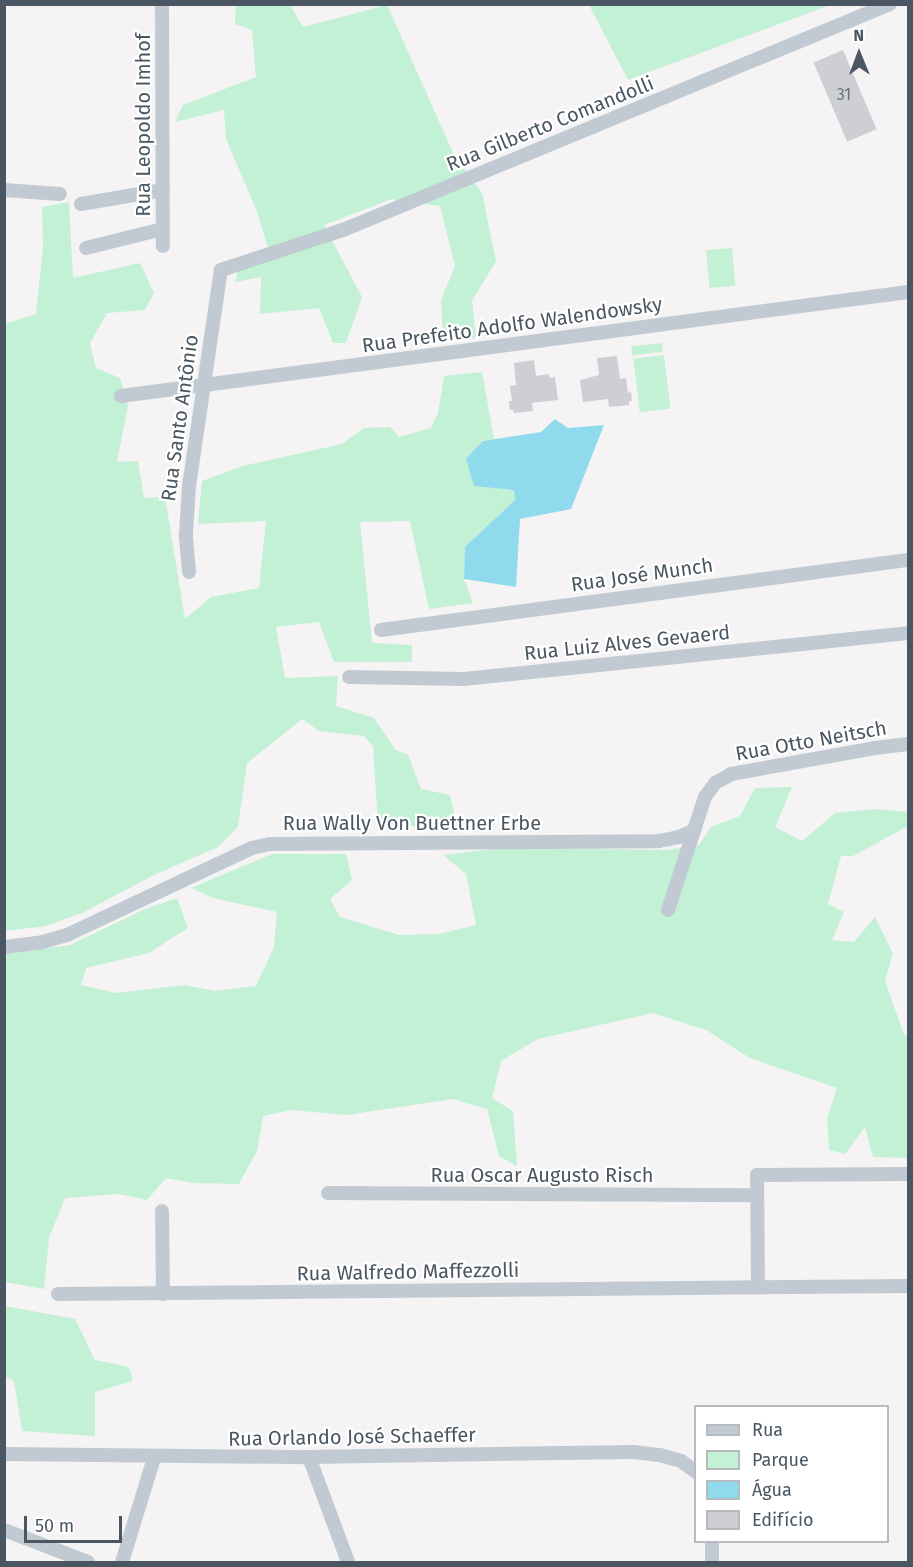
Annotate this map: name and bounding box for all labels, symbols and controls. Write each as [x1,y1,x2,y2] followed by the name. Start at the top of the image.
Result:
[829,24,889,84] north arrow
[853,26,864,45] text: N
[131,33,155,217] street label: Rua Leopoldo Imhof
[443,71,657,177] street label: Rua Gilberto Comandolli
[837,85,851,105] house number: 31
[360,292,664,358] street label: Rua Prefeito Adolfo Walendowsky
[156,333,204,503] street label: Rua Santo Antônio
[569,553,715,597] street label: Rua José Munch
[523,620,731,666] street label: Rua Luiz Alves Gevaerd
[734,716,888,766] street label: Rua Otto Neitsch
[283,811,541,835] street label: Rua Wally Von Buettner Erbe
[431,1163,653,1187] street label: Rua Oscar Augusto Risch
[296,1258,520,1286] street label: Rua Walfredo Maffezzolli
[694,1405,889,1543] legend
[752,1419,783,1441] text: Rua
[228,1423,476,1451] street label: Rua Orlando José Schaeffer
[752,1449,809,1471] text: Parque
[752,1479,792,1501] text: Água
[27,1504,124,1542] scale bar
[752,1509,814,1531] text: Edifício
[35,1515,74,1537] text: 50 m

